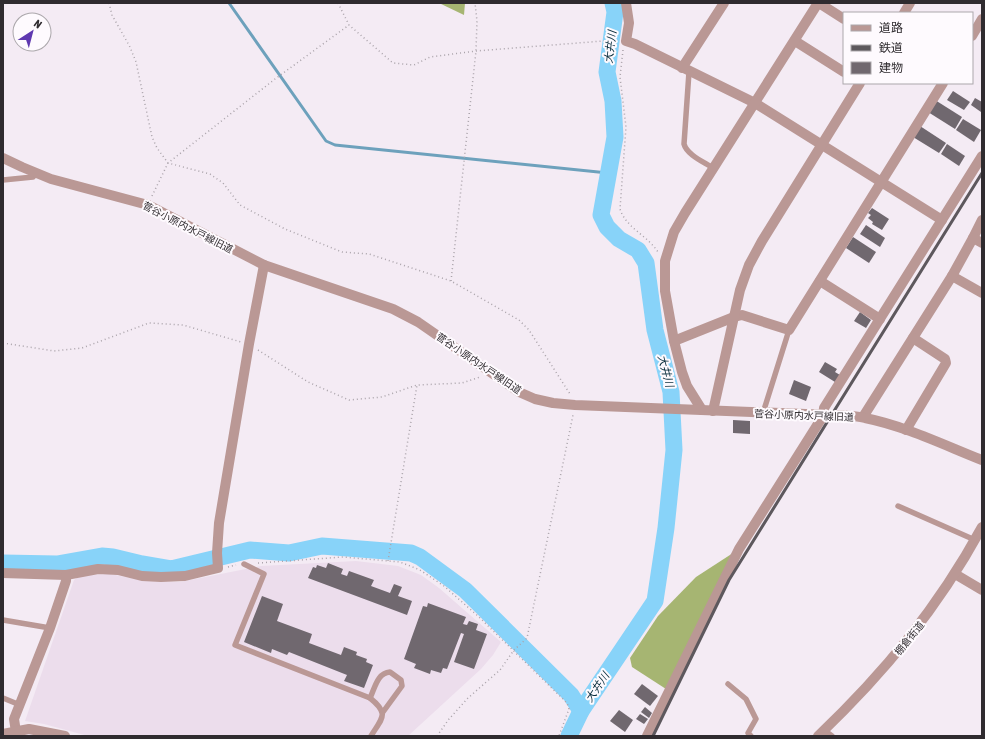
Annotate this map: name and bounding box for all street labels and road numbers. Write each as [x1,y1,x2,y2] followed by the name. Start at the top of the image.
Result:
[141,200,235,255] street label: 菅谷小原内水戸線旧道
[434,331,523,396] street label: 菅谷小原内水戸線旧道
[754,408,854,423] street label: 菅谷小原内水戸線旧道
[893,619,926,657] street label: 棚倉街道

